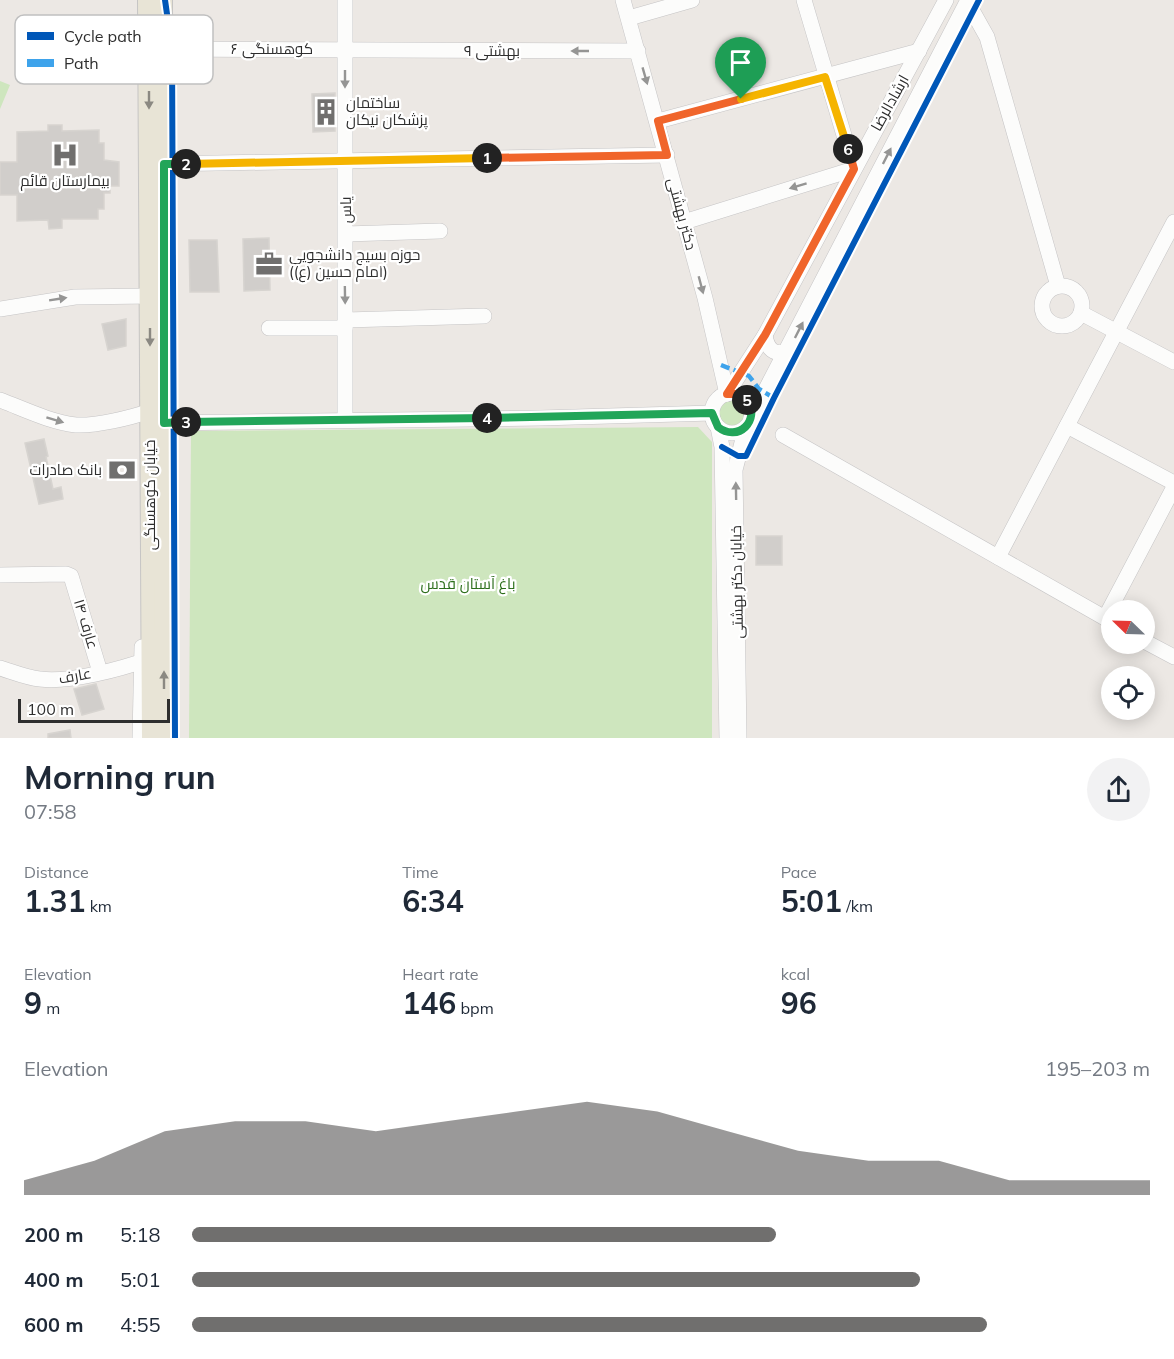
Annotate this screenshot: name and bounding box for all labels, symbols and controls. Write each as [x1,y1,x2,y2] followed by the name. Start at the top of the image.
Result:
[15,15,213,84] legend
[64,26,142,46] text: Cycle path
[715,37,766,99] pin
[231,39,313,59] street label: کوهسنگی ۶
[464,41,520,61] street label: بهشتی ۹
[570,46,589,56] one-way arrow
[724,46,757,79] icon: arrive
[64,53,99,73] text: Path
[641,68,650,86] one-way arrow
[340,70,350,89] one-way arrow
[866,71,913,134] street label: ارشادالرضا
[144,91,154,110] one-way arrow
[346,93,428,130] place label: ساختمان پزشکان نیکان
[311,97,341,127] building icon: ساختمان پزشکان نیکان
[833,134,863,164] pin: 6
[843,139,853,159] text: 6
[50,140,80,170] hospital icon: بیمارستان قائم
[472,143,502,173] pin: 1
[882,147,892,164] one-way arrow
[482,148,492,168] text: 1
[171,149,201,179] pin: 2
[181,154,191,174] text: 2
[20,171,110,191] place label: بیمارستان قائم
[663,176,701,252] street label: دکتر بهشتی
[789,182,807,192] one-way arrow
[336,197,356,223] street label: یاس
[289,245,420,283] place label: حوزه بسیج دانشجویی (امام حسین (ع))
[254,249,284,279] office icon: حوزه بسیج دانشجویی (امام حسین (ع))
[697,276,707,294] one-way arrow
[341,286,350,305] one-way arrow
[48,295,67,304] one-way arrow
[794,321,803,338] one-way arrow
[145,328,155,347] one-way arrow
[732,385,762,415] pin: 5
[742,390,752,410] text: 5
[472,403,502,433] pin: 4
[171,407,201,437] pin: 3
[482,408,492,428] text: 4
[181,412,191,432] text: 3
[46,416,64,425] one-way arrow
[140,440,160,550] street label: خیابان کوهسنگی
[107,455,137,485] bank icon: بانک صادرات
[30,460,102,479] place label: بانک صادرات
[731,481,740,500] one-way arrow
[726,525,748,639] street label: خیابان دکتر بهشتی
[420,574,516,595] park label: باغ آستان قدس
[70,597,103,651] street label: عارف ۱۴
[1101,600,1155,654] north arrow
[1101,600,1155,720] map controls
[57,663,93,688] street label: عارف
[1101,666,1155,720] button: locate
[159,670,169,689] one-way arrow
[18,696,170,724] scale bar
[27,699,74,719] text: 100 m
[24,756,216,797] text: Morning run
[1087,758,1150,821] button: share
[24,799,77,824] text: 07:58
[24,862,89,882] text: Distance
[402,862,439,882] text: Time
[781,862,817,882] text: Pace
[24,882,85,920] text: 1.31
[402,882,464,920] text: 6:34
[781,882,842,920] text: 5:01
[85,896,112,916] text: km
[842,896,873,916] text: /km
[24,964,92,984] text: Elevation
[402,964,478,984] text: Heart rate
[781,964,810,984] text: kcal
[24,984,42,1022] text: 9
[402,984,456,1022] text: 146
[781,984,817,1022] text: 96
[42,998,60,1018] text: m
[456,998,494,1018] text: bpm
[24,1056,109,1081] text: Elevation
[1045,1056,1150,1081] text: 195–203 m
[24,1222,83,1247] text: 200 m
[120,1222,161,1247] text: 5:18
[24,1267,83,1292] text: 400 m
[120,1267,161,1292] text: 5:01
[24,1312,83,1337] text: 600 m
[120,1312,161,1337] text: 4:55

